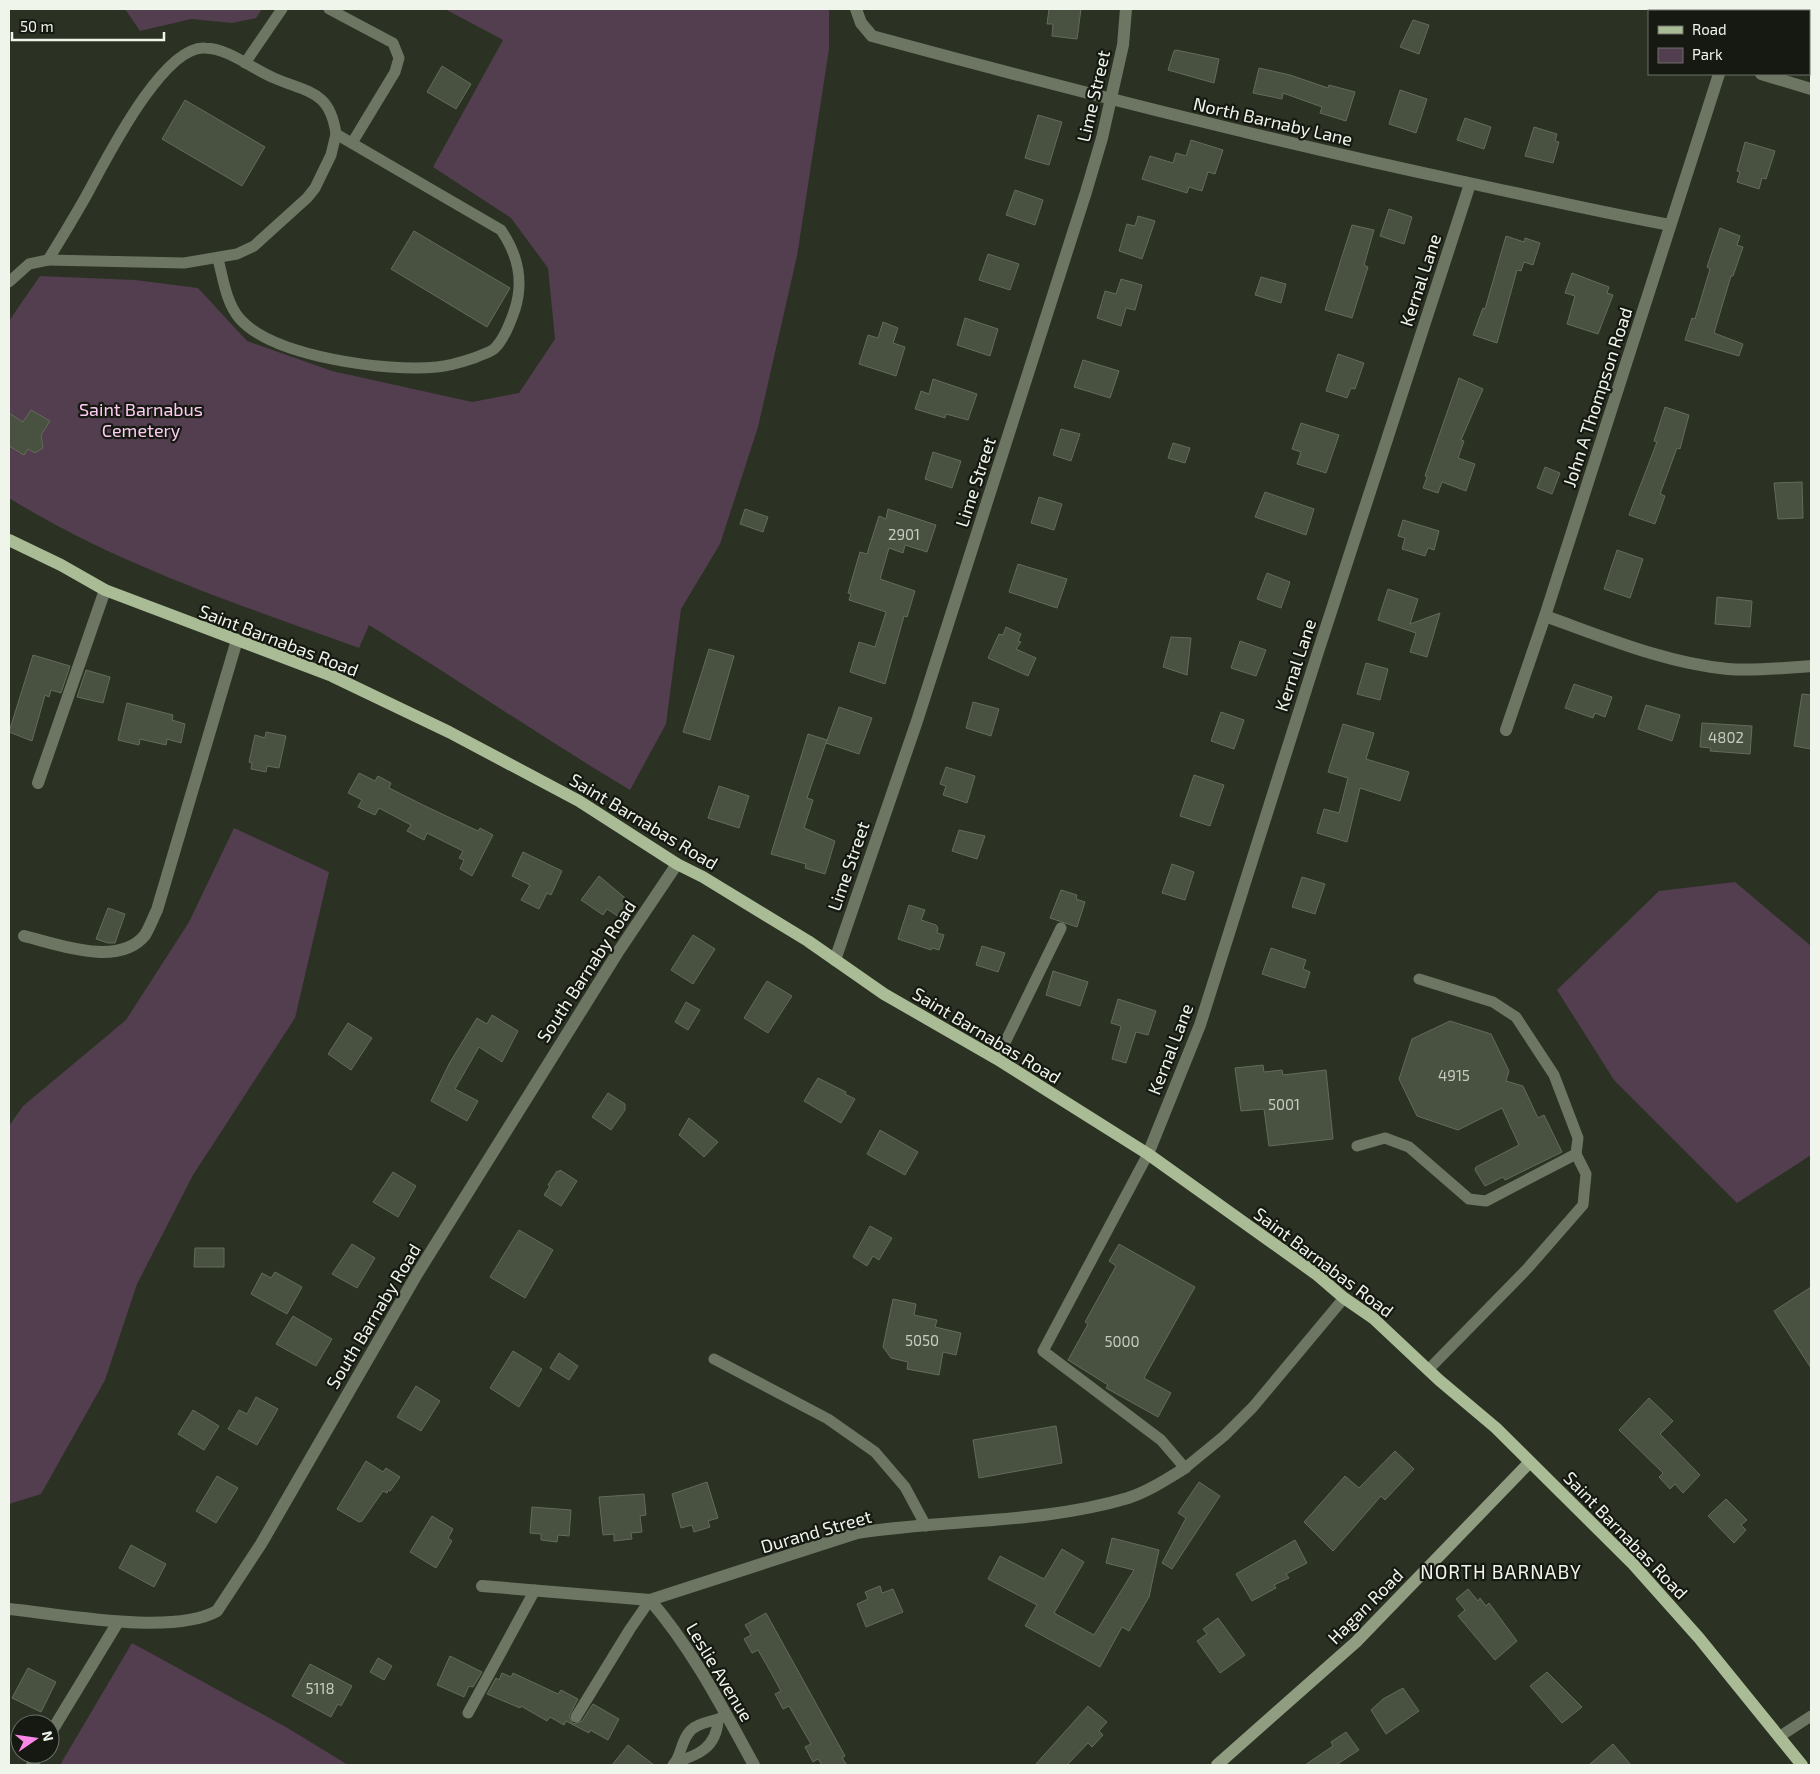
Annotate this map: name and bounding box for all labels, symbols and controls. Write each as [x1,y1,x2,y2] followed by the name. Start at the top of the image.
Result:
[12,10,165,42] scale bar
[1648,10,1810,75] legend
[20,17,54,35] text: 50 m
[1692,20,1727,38] text: Road
[1692,45,1723,63] text: Park
[1072,48,1114,144] street label: Lime Street
[1191,92,1355,150] street label: North Barnaby Lane
[1395,231,1445,329] street label: Kernal Lane
[1558,304,1636,490] street label: John A Thompson Road
[79,398,203,441] park label: Saint Barnabus Cemetery
[950,434,1000,530] street label: Lime Street
[888,525,920,543] house number: 2901
[196,599,362,681] street label: Saint Barnabas Road
[1270,616,1320,714] street label: Kernal Lane
[1708,728,1744,746] house number: 4802
[566,768,722,874] street label: Saint Barnabas Road
[822,818,874,914] street label: Lime Street
[532,896,640,1046] street label: South Barnaby Road
[909,982,1065,1088] street label: Saint Barnabas Road
[1143,1000,1197,1098] street label: Kernal Lane
[1438,1066,1470,1084] house number: 4915
[1268,1095,1300,1113] house number: 5001
[1250,1202,1398,1322] street label: Saint Barnabas Road
[321,1239,425,1393] street label: South Barnaby Road
[905,1331,939,1349] house number: 5050
[1104,1332,1140,1350] house number: 5000
[1559,1467,1693,1603] street label: Saint Barnabas Road
[758,1505,874,1557] street label: Durand Street
[1420,1560,1582,1583] district label: NORTH BARNABY
[1323,1564,1407,1648] street label: Hagan Road
[682,1619,758,1725] street label: Leslie Avenue
[305,1679,335,1697] house number: 5118
[10,1714,60,1764] north arrow
[39,1729,58,1743] text: N

